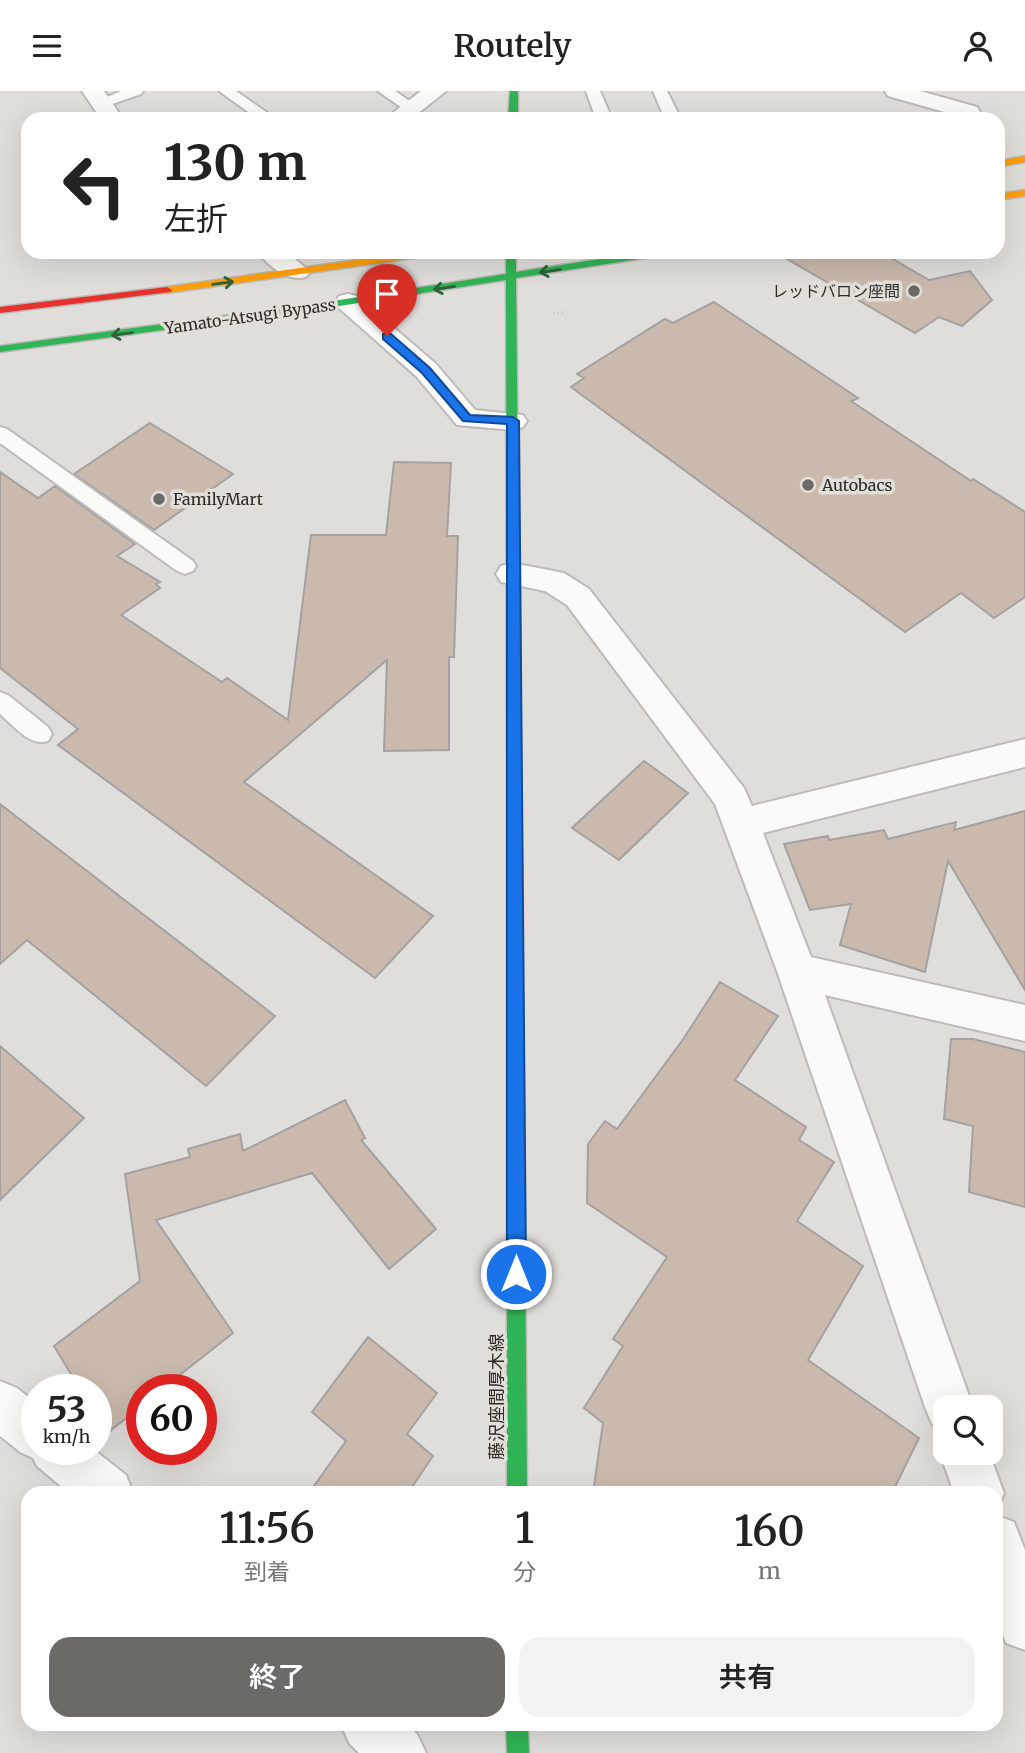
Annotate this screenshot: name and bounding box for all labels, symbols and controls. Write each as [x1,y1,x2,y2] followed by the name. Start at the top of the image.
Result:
[453,26,572,66] text: Routely
[28,27,66,65] icon: menu
[959,27,997,65] icon: person
[164,132,307,193] text: 130 m
[49,140,140,231] icon: left
[164,199,228,239] text: 左折
[357,264,417,336] pin
[539,265,562,278] one-way arrow
[368,275,406,313] icon: arrive
[211,276,234,289] one-way arrow
[772,281,900,301] place label: レッドバロン座間
[433,282,456,295] one-way arrow
[906,283,922,299] marker: レッドバロン座間
[162,294,337,338] street label: Yamato-Atsugi Bypass
[111,328,133,341] one-way arrow
[821,475,893,495] place label: Autobacs
[800,477,816,493] marker: Autobacs
[173,489,264,509] place label: FamilyMart
[151,491,167,507] marker: FamilyMart
[479,1237,553,1311] position arrow
[485,1334,508,1460] street label: 藤沢座間厚木線
[126,1374,217,1465] speed limit sign: 60
[47,1388,86,1432] text: 53
[933,1395,1003,1465] map controls
[933,1395,1003,1465] button: search
[43,1425,90,1448] text: km/h
[219,1502,315,1554] text: 11:56
[515,1502,534,1554] text: 1
[734,1505,805,1557] text: 160
[758,1556,781,1585] text: m
[244,1557,290,1586] text: 到着
[513,1557,536,1586] text: 分
[49,1637,505,1717] button: 終了
[519,1637,975,1717] button: 共有

